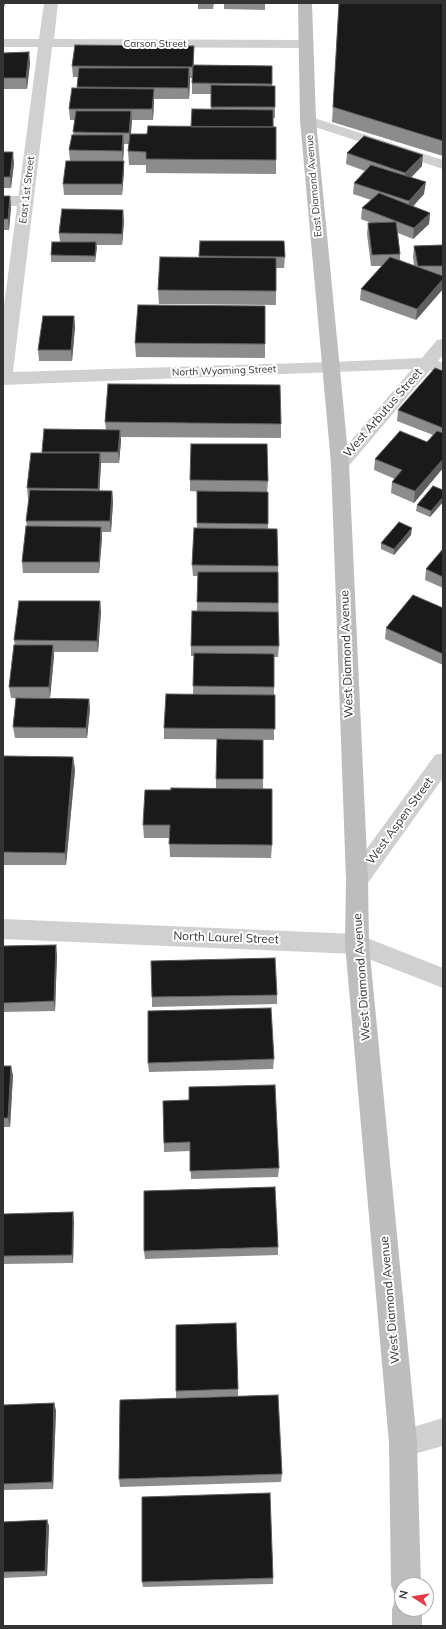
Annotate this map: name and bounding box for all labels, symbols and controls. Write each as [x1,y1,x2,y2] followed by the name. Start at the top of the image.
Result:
[123,38,187,50] street label: Carson Street
[304,134,324,238] street label: East Diamond Avenue
[17,156,37,224] street label: East 1st Street
[172,363,276,379] street label: North Wyoming Street
[340,366,426,460] street label: West Arbutus Street
[338,590,356,718] street label: West Diamond Avenue
[364,775,436,867] street label: West Aspen Street
[350,913,374,1041] street label: West Diamond Avenue
[173,929,279,947] street label: North Laurel Street
[377,1236,403,1364] street label: West Diamond Avenue
[394,1577,434,1617] north arrow
[396,1589,411,1600] text: N

